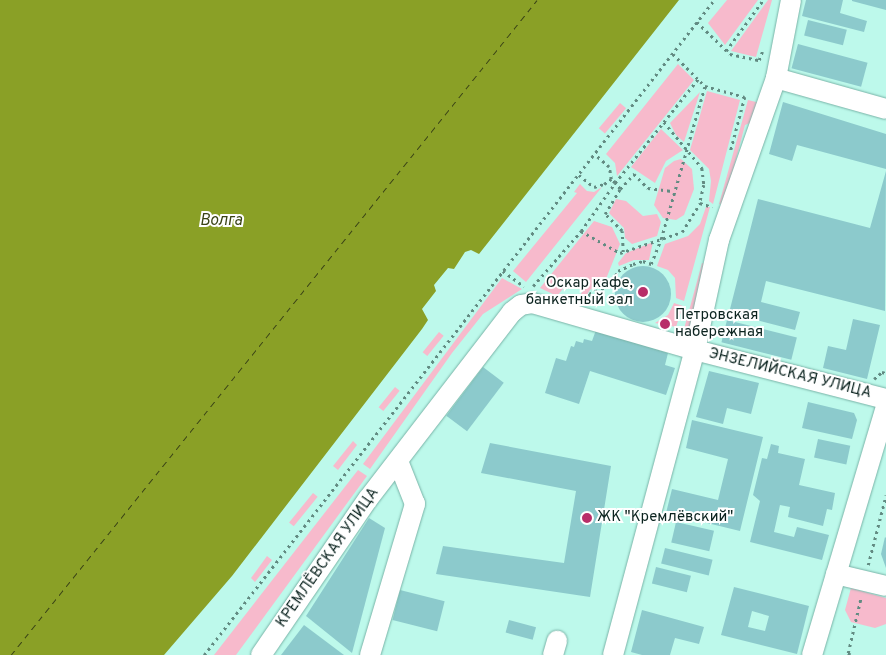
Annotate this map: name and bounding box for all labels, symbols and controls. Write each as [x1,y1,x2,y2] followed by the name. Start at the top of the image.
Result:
[200,211,242,231] water label: Волга
[526,274,633,309] place label: Оскар кафе, банкетный зал
[637,286,649,298] marker: Оскар кафе, банкетный зал
[675,306,763,341] place label: Петровская набережная
[659,318,671,330] marker: Петровская набережная
[707,345,873,403] street label: ЭНЗЕЛИЙСКАЯ УЛИЦА
[273,485,383,631] street label: КРЕМЛЁВСКАЯ УЛИЦА
[597,509,733,527] place label: ЖК "Кремлёвский"
[581,512,593,524] marker: ЖК "Кремлёвский"

